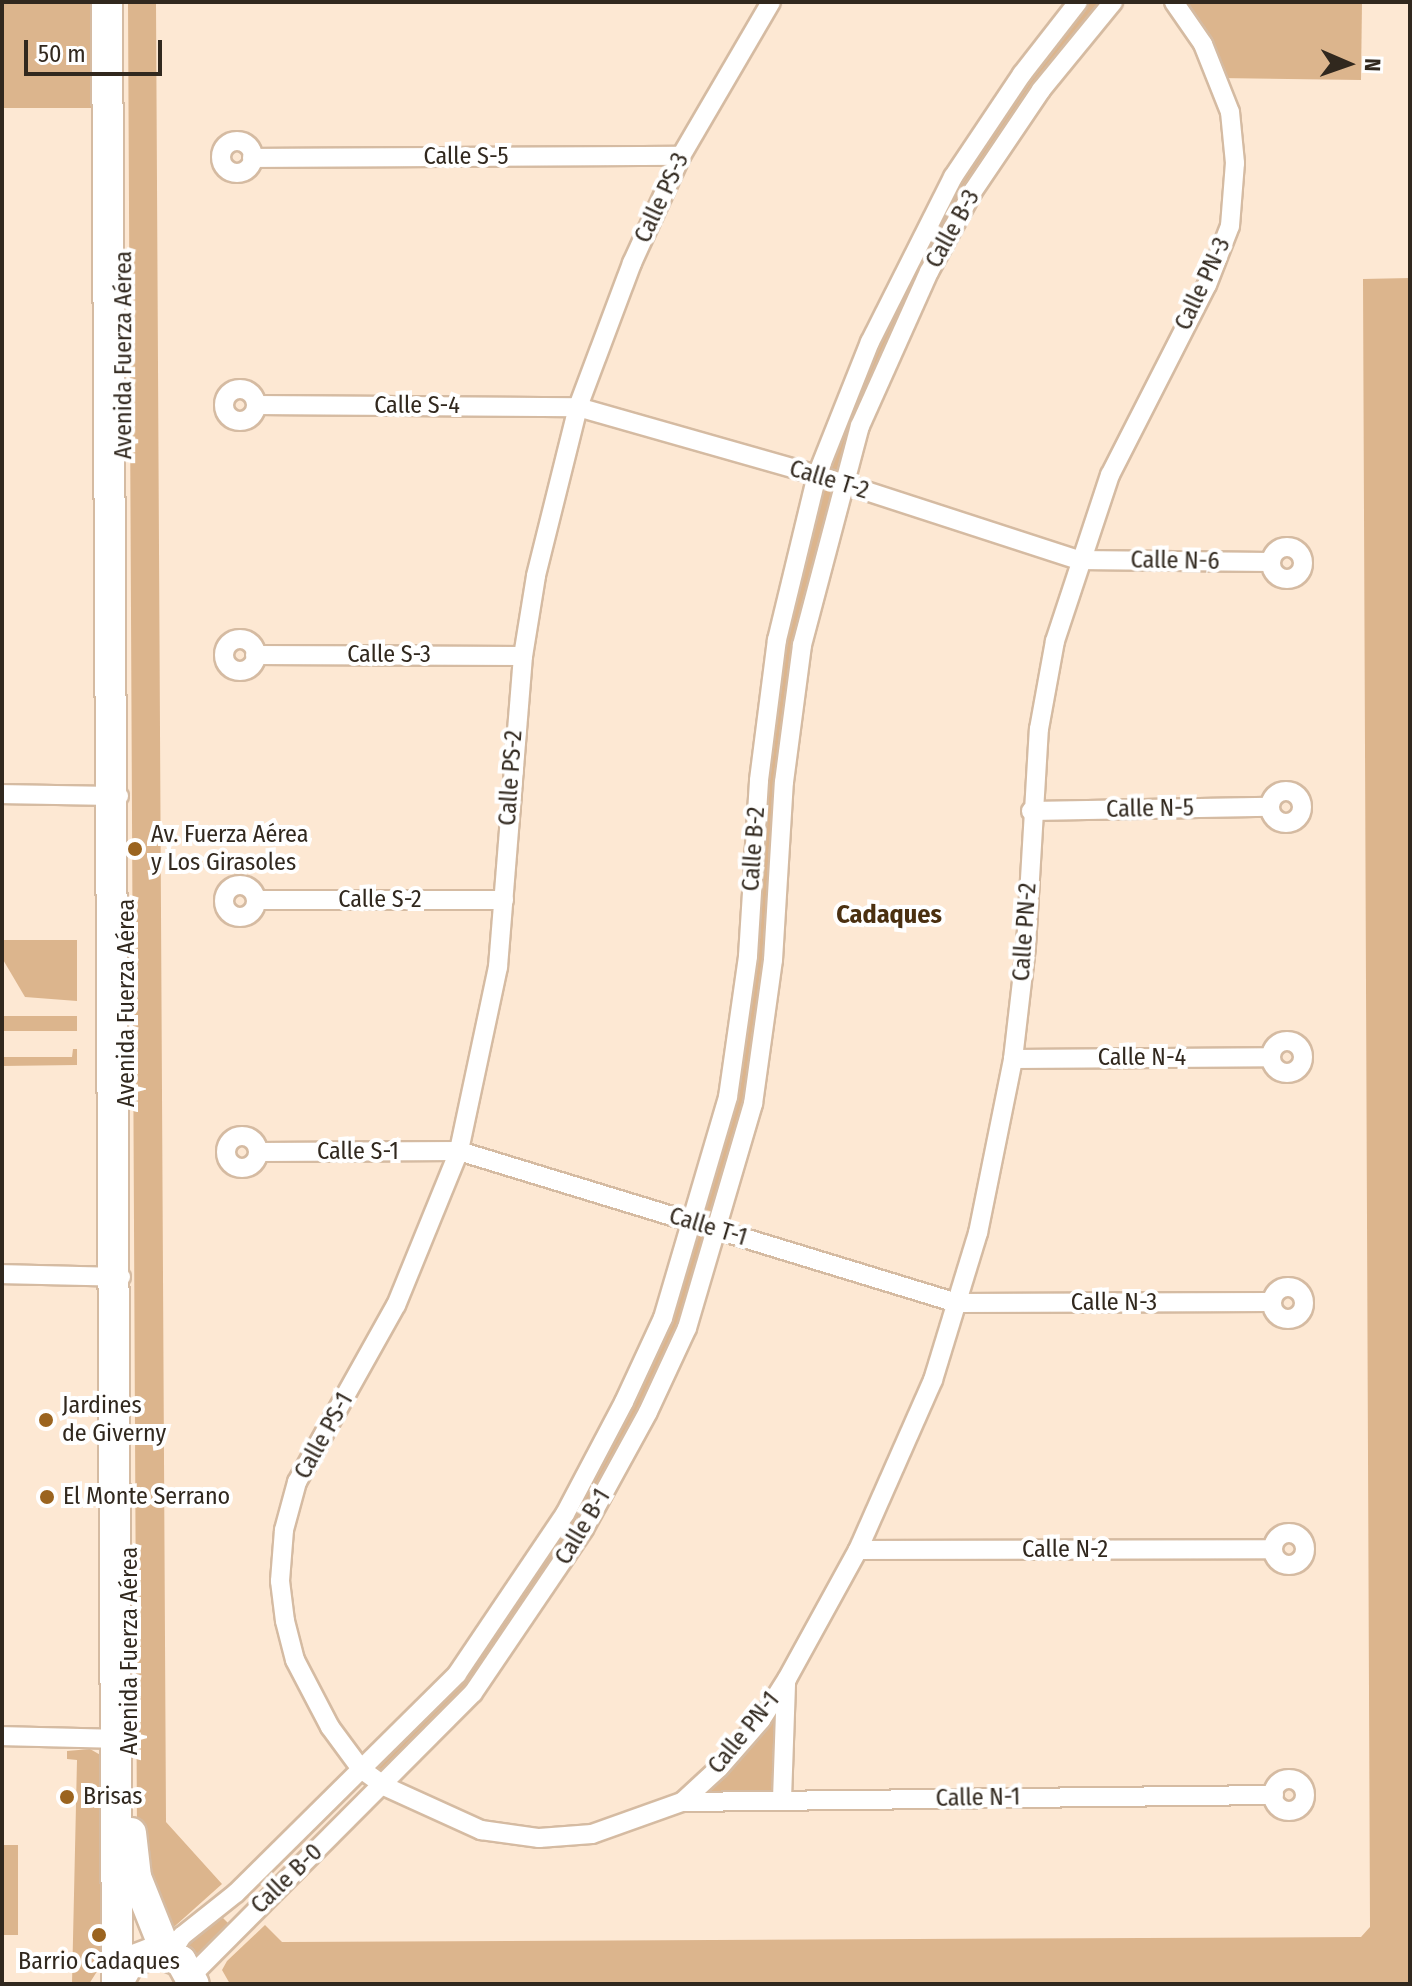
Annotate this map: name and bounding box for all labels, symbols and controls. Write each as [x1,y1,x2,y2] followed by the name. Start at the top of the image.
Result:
[28,24,166,74] scale bar
[1308,24,1388,104] north arrow
[38,40,86,68] text: 50 m
[1359,58,1386,72] text: N
[423,143,509,171] street label: Calle S-5
[629,149,695,247] street label: Calle PS-3
[920,185,986,273] street label: Calle B-3
[1169,233,1237,335] street label: Calle PN-3
[110,251,138,459] street label: Avenida Fuerza Aérea
[374,392,460,420] street label: Calle S-4
[786,454,872,506] street label: Calle T-2
[1130,546,1220,576] street label: Calle N-6
[347,641,431,669] street label: Calle S-3
[493,729,529,827] street label: Calle PS-2
[1106,794,1194,824] street label: Calle N-5
[737,806,771,892] street label: Calle B-2
[151,821,308,877] place label: Av. Fuerza Aérea y Los Girasoles
[126,840,144,858] marker: Av. Fuerza Aérea y Los Girasoles
[1007,882,1043,982] street label: Calle PN-2
[338,886,422,914] street label: Calle S-2
[113,899,141,1107] street label: Avenida Fuerza Aérea
[836,899,942,931] district label: Cadaques
[1098,1044,1186,1072] street label: Calle N-4
[317,1138,399,1166] street label: Calle S-1
[666,1202,750,1252] street label: Calle T-1
[1071,1289,1157,1317] street label: Calle N-3
[289,1388,359,1484] street label: Calle PS-1
[62,1392,166,1448] place label: Jardines de Giverny
[37,1411,55,1429] marker: Jardines de Giverny
[63,1483,230,1511] place label: El Monte Serrano
[549,1484,617,1570] street label: Calle B-1
[38,1488,56,1506] marker: El Monte Serrano
[1022,1536,1108,1564] street label: Calle N-2
[116,1547,144,1755] street label: Avenida Fuerza Aérea
[702,1686,786,1780] street label: Calle PN-1
[83,1783,142,1811] place label: Brisas
[935,1783,1021,1813] street label: Calle N-1
[58,1788,76,1806] marker: Brisas
[245,1838,329,1920] street label: Calle B-0
[90,1926,108,1944] marker: Barrio Cadaques
[18,1948,180,1976] place label: Barrio Cadaques

